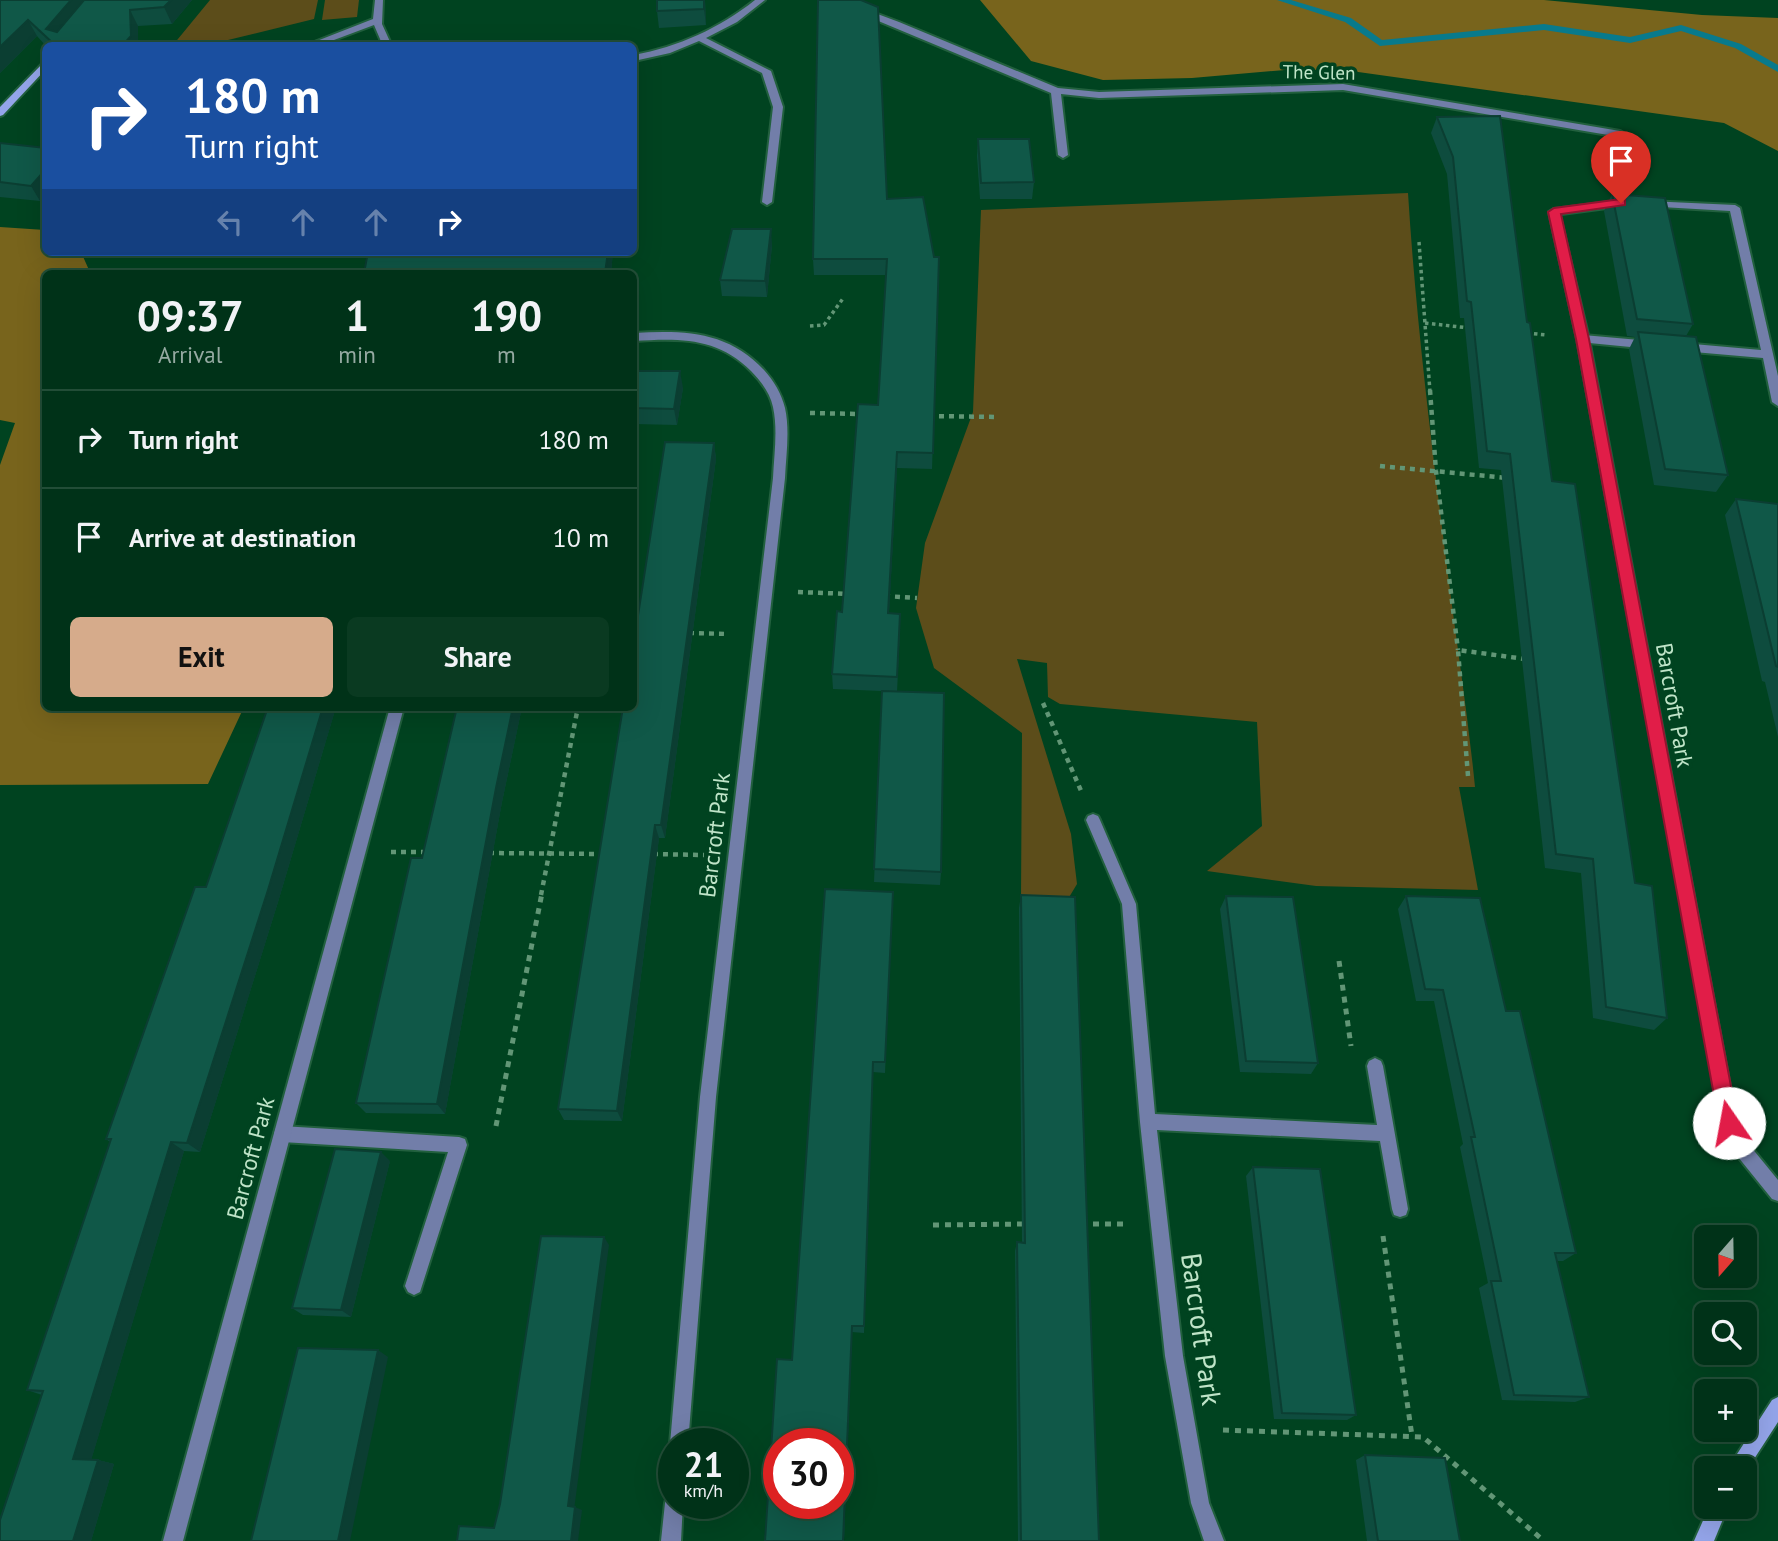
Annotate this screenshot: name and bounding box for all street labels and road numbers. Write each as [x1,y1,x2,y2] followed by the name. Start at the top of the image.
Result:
[1282,59,1356,85] street label: The Glen
[1650,640,1700,770] street label: Barcroft Park
[692,771,736,899] street label: Barcroft Park
[220,1093,280,1223] street label: Barcroft Park
[1173,1250,1231,1408] street label: Barcroft Park

